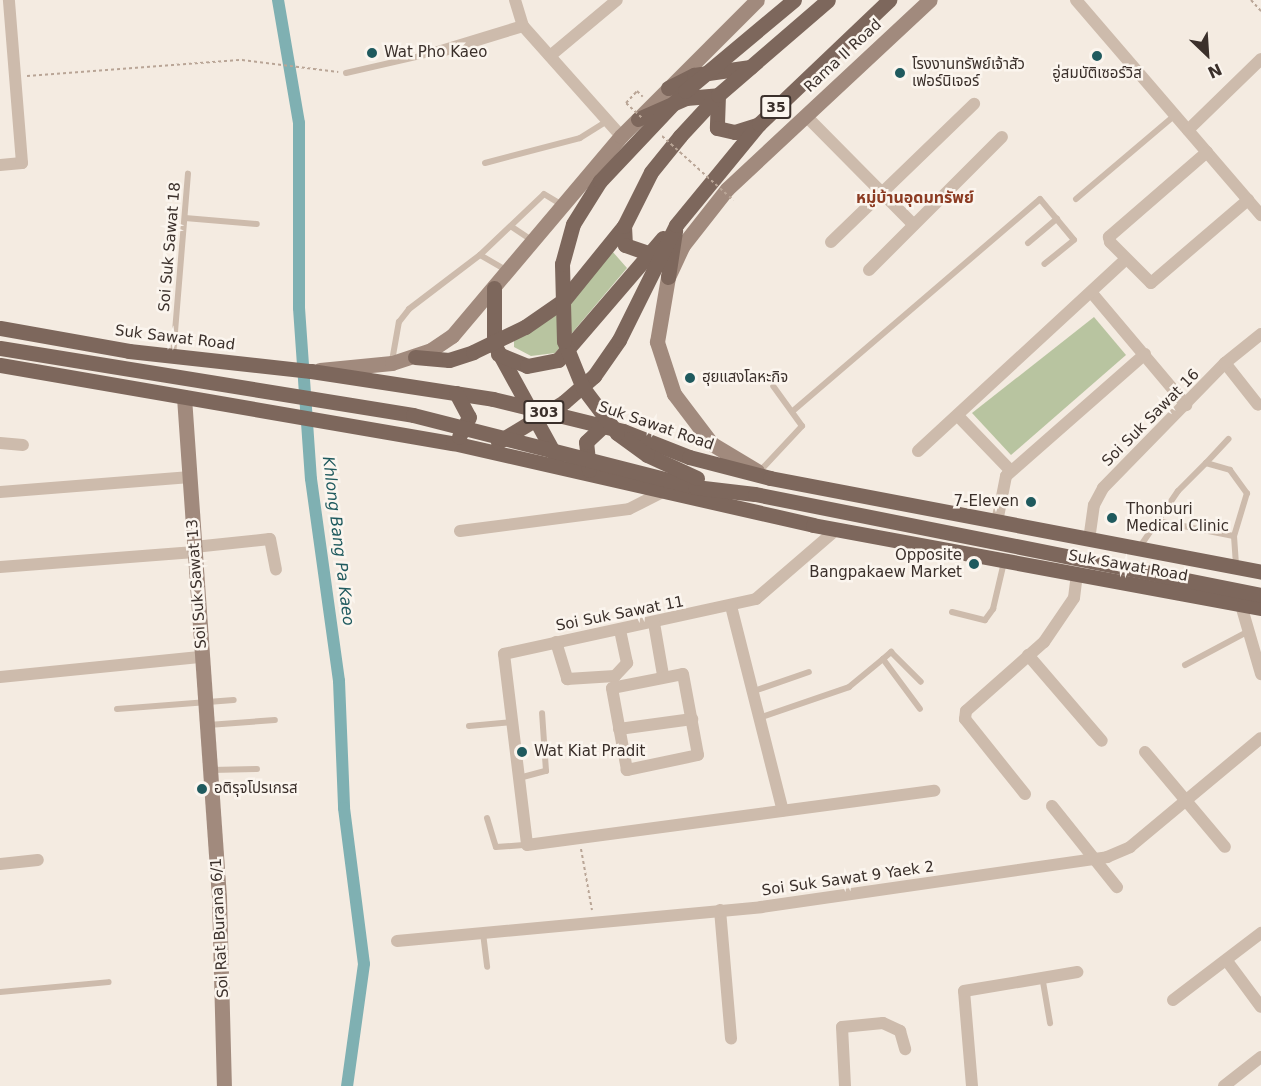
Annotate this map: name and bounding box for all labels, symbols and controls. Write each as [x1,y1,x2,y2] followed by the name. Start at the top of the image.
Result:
[801,16,885,96] street label: Rama II Road
[1177,24,1237,84] north arrow
[384,44,487,62] place label: Wat Pho Kaeo
[365,46,379,60] marker: Wat Pho Kaeo
[1090,49,1104,63] marker: อู่สมบัติเซอร์วิส
[912,55,1025,90] place label: โรงงานทรัพย์เจ้าสัว เฟอร์นิเจอร์
[1205,59,1225,82] text: N
[1052,65,1142,83] place label: อู่สมบัติเซอร์วิส
[893,66,907,80] marker: โรงงานทรัพย์เจ้าสัว เฟอร์นิเจอร์
[760,96,792,118] road number: 35
[155,181,185,313] street label: Soi Suk Sawat 18
[856,188,974,208] district label: หมู่บ้านอุดมทรัพย์
[114,322,236,354] street label: Suk Sawat Road
[1099,366,1203,470] street label: Soi Suk Sawat 16
[702,369,788,387] place label: ฮุยแสงโลหะกิจ
[683,371,697,385] marker: ฮุยแสงโลหะกิจ
[596,398,716,454] street label: Suk Sawat Road
[523,401,565,423] road number: 303
[318,455,358,627] water label: Khlong Bang Pa Kaeo
[954,493,1019,511] place label: 7-Eleven
[1024,495,1038,509] marker: 7-Eleven
[1126,500,1229,535] place label: Thonburi Medical Clinic
[1103,509,1121,527] marker: Thonburi Medical Clinic
[183,519,211,649] street label: Soi Suk Sawat 13
[809,546,962,581] place label: Opposite Bangpakaew Market
[1067,547,1189,585] street label: Suk Sawat Road
[967,557,981,571] marker: Opposite Bangpakaew Market
[554,593,686,635] street label: Soi Suk Sawat 11
[534,743,645,761] place label: Wat Kiat Pradit
[515,745,529,759] marker: Wat Kiat Pradit
[214,780,298,798] place label: อติรุจโปรเกรส
[195,782,209,796] marker: อติรุจโปรเกรส
[207,857,233,999] street label: Soi Rat Burana 6/1
[761,858,935,900] street label: Soi Suk Sawat 9 Yaek 2

